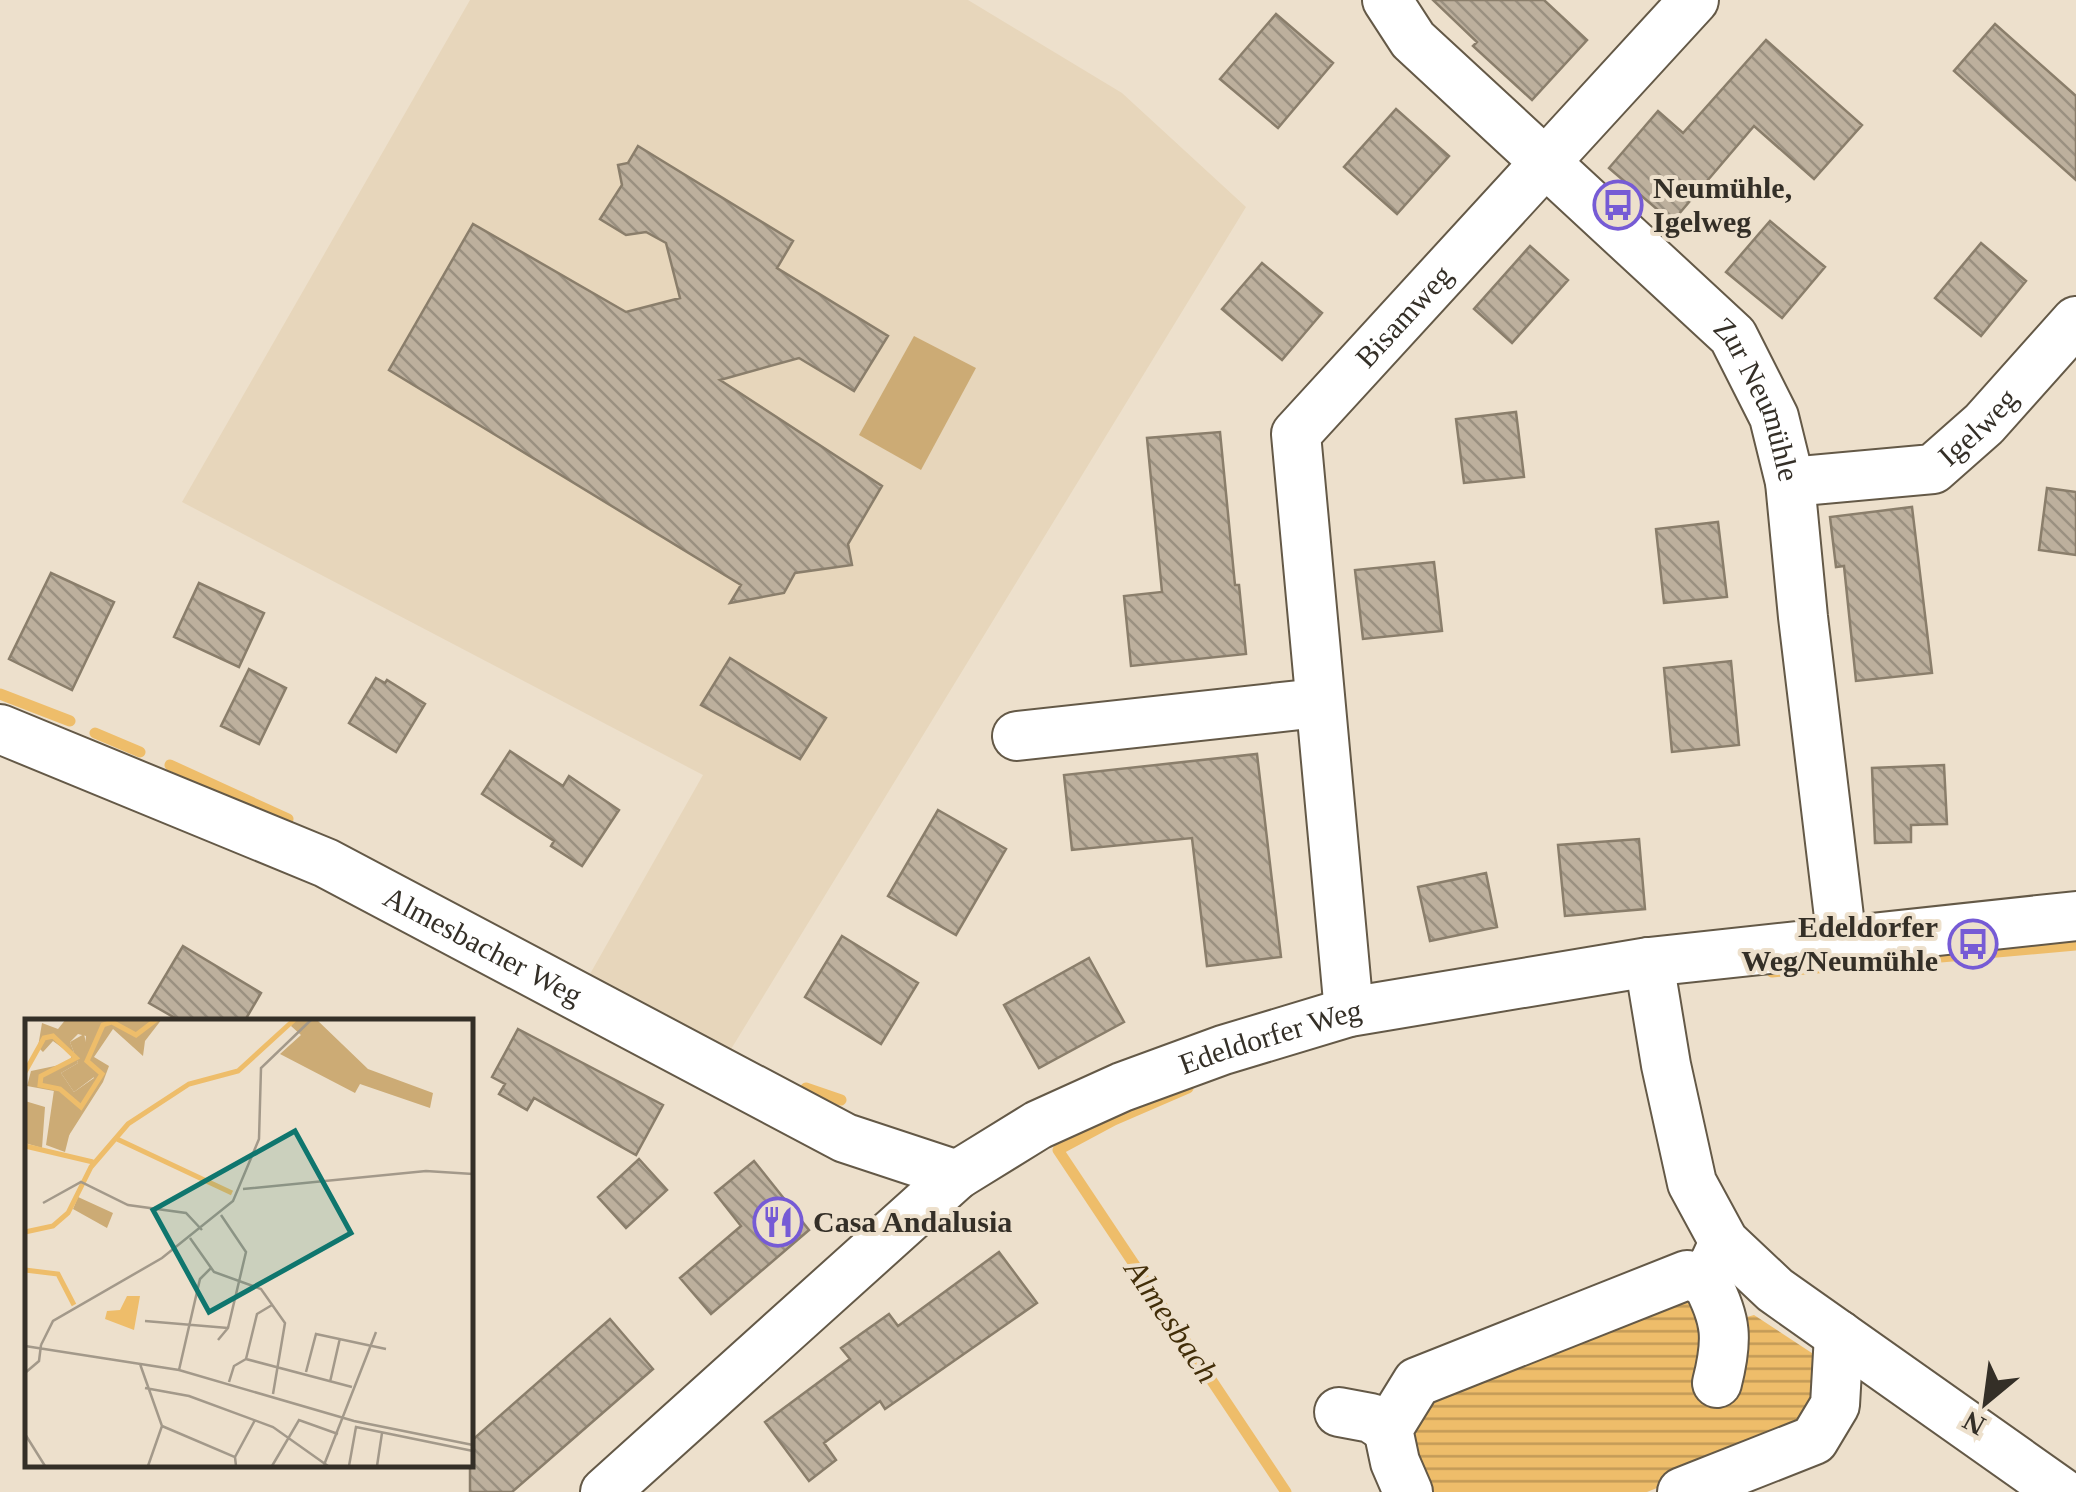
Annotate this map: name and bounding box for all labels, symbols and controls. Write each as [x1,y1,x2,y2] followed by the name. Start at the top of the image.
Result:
[1653,171,1792,238] place label: Neumühle, Igelweg
[1592,179,1644,231] bus stop icon: Neumühle, Igelweg
[1349,258,1458,374] street label: Bisamweg
[1708,310,1806,484] street label: Zur Neumühle
[1932,382,2024,472] street label: Igelweg
[378,880,588,1012] street label: Almesbacher Weg
[1741,910,1938,977] place label: Edeldorfer Weg/Neumühle
[1947,918,1999,970] bus stop icon: Edeldorfer Weg/Neumühle
[1175,993,1364,1081] street label: Edeldorfer Weg
[25,1019,472,1467] inset map
[752,1196,804,1248] restaurant icon: Casa Andalusia
[813,1205,1012,1238] place label: Casa Andalusia
[1117,1251,1226,1389] water label: Almesbach
[1936,1352,2036,1452] north arrow
[1958,1405,1990,1442] text: N

